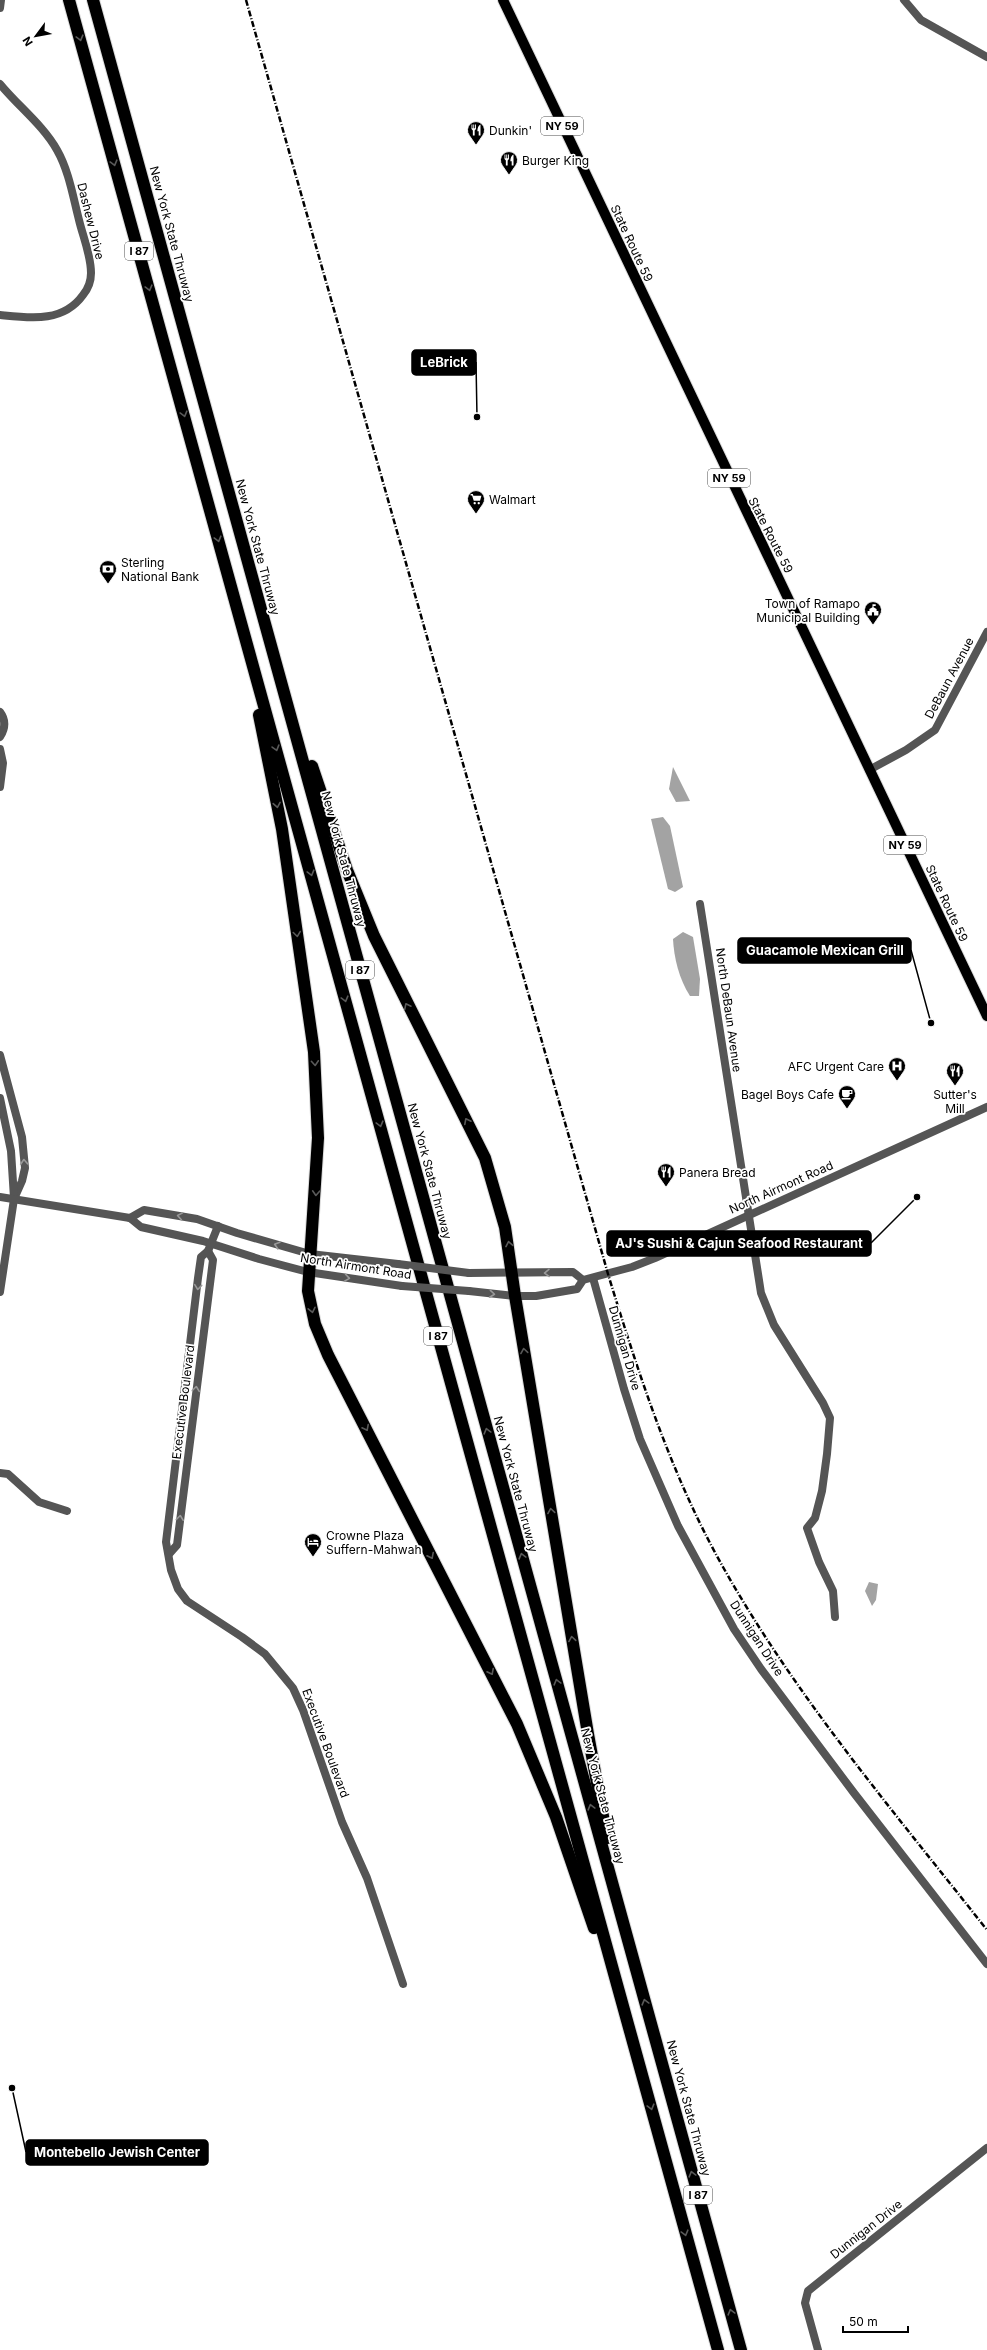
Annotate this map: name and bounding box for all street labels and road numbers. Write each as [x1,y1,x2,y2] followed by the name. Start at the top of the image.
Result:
[541,117,583,135] road number: NY 59
[147,164,197,304] street label: New York State Thruway
[74,181,108,261] street label: Dashew Drive
[608,202,656,284] street label: State Route 59
[125,242,153,260] road number: I 87
[708,469,750,487] road number: NY 59
[233,477,283,617] street label: New York State Thruway
[745,494,797,576] street label: State Route 59
[921,635,977,721] street label: DeBaun Avenue
[319,789,369,929] street label: New York State Thruway
[884,836,926,854] road number: NY 59
[923,862,971,944] street label: State Route 59
[713,947,745,1073] street label: North DeBaun Avenue
[346,961,374,979] road number: I 87
[405,1101,455,1241] street label: New York State Thruway
[727,1157,835,1217] street label: North Airmont Road
[299,1250,413,1282] street label: North Airmont Road
[606,1304,644,1392] street label: Dunnigan Drive
[424,1327,452,1345] road number: I 87
[169,1344,197,1460] street label: Executive Boulevard
[491,1414,541,1554] street label: New York State Thruway
[727,1597,787,1679] street label: Dunnigan Drive
[299,1686,353,1800] street label: Executive Boulevard
[578,1726,628,1866] street label: New York State Thruway
[664,2038,714,2178] street label: New York State Thruway
[684,2186,712,2204] road number: I 87
[827,2196,905,2262] street label: Dunnigan Drive

